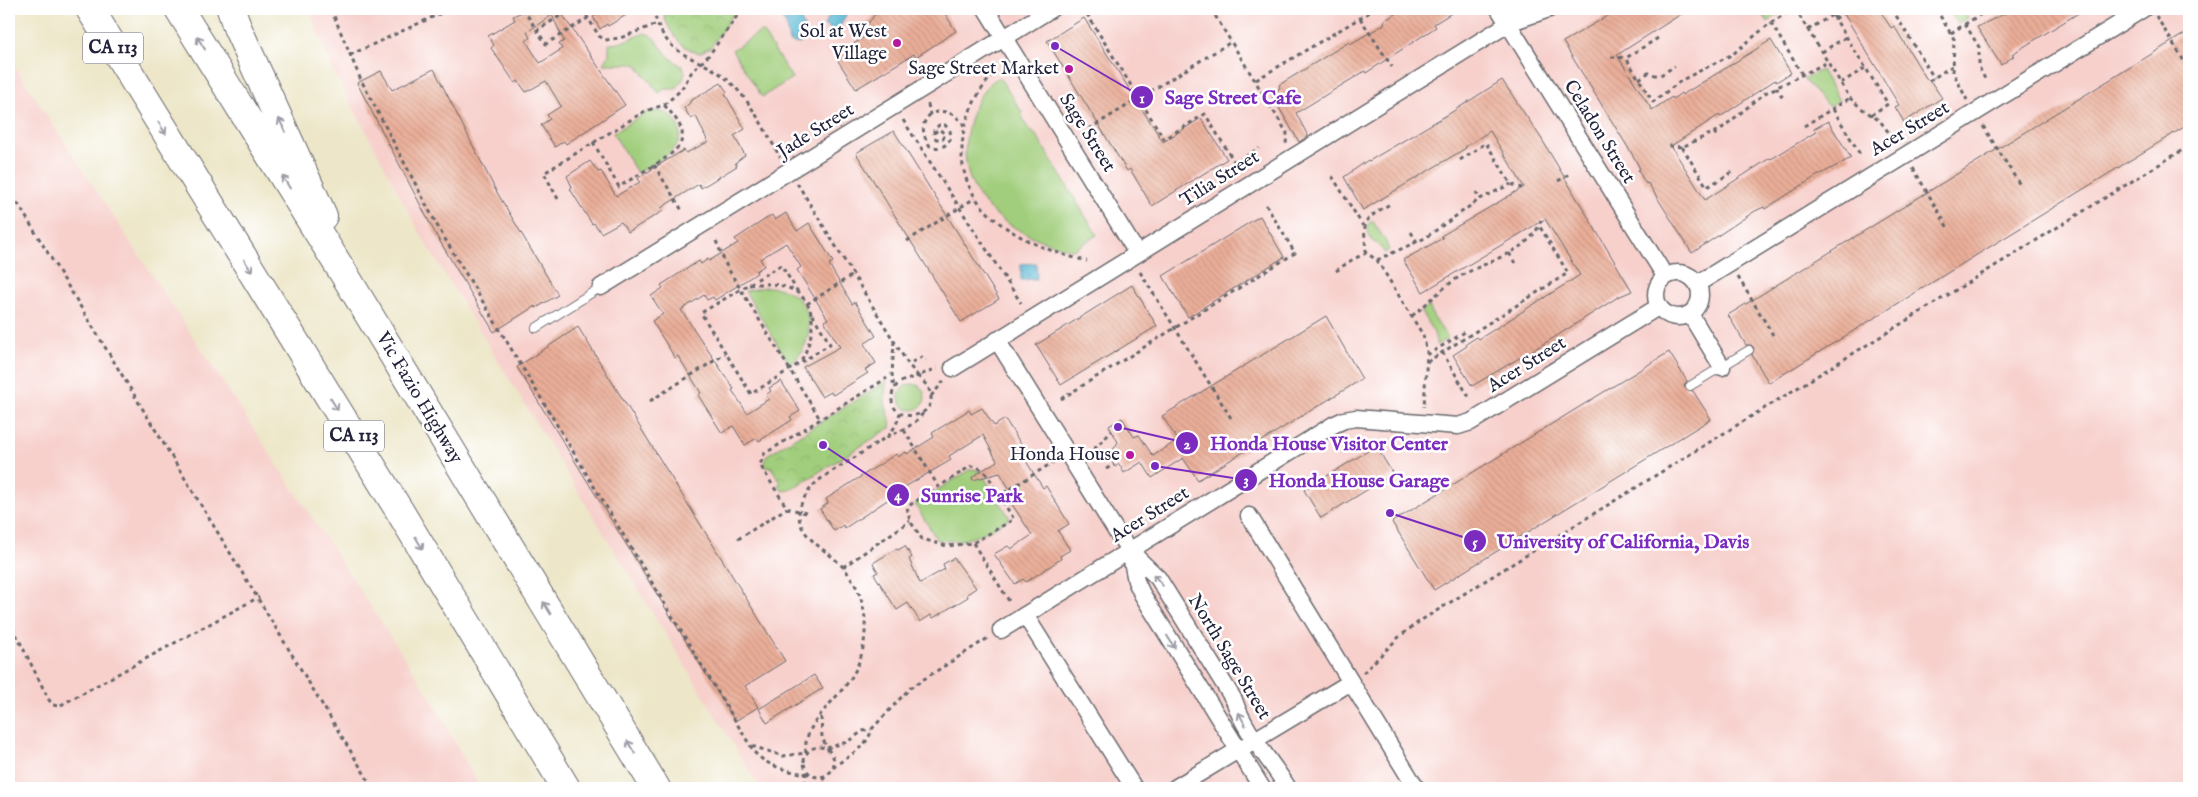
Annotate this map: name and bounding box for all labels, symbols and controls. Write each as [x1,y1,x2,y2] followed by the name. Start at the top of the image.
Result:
[800,20,887,66] place label: Sol at West Village
[83,32,143,64] road number: CA 113
[195,37,205,51] one-way arrow
[891,37,903,49] marker: Sol at West Village
[908,57,1059,81] place label: Sage Street Market
[1063,63,1075,75] marker: Sage Street Market
[1558,76,1641,189] street label: Celadon Street
[1129,80,1311,115] callout: Sage Street Cafe
[1165,86,1302,111] text: Sage Street Cafe
[1053,89,1121,177] street label: Sage Street
[1139,89,1145,108] text: 1
[1865,96,1954,162] street label: Acer Street
[772,98,859,165] street label: Jade Street
[277,118,286,133] one-way arrow
[158,121,168,135] one-way arrow
[1176,145,1264,213] street label: Tilia Street
[281,175,291,189] one-way arrow
[244,259,254,273] one-way arrow
[370,327,468,469] street label: Vic Fazio Highway
[1482,331,1571,399] street label: Acer Street
[329,397,339,411] one-way arrow
[324,421,384,452] road number: CA 113
[1175,426,1457,461] callout: Honda House Visitor Center
[1210,432,1449,457] text: Honda House Visitor Center
[1183,435,1191,454] text: 2
[1010,443,1120,467] place label: Honda House
[1124,449,1136,461] marker: Honda House
[1234,463,1460,498] callout: Honda House Garage
[1269,469,1450,494] text: Honda House Garage
[1243,471,1249,490] text: 3
[885,477,1033,512] callout: Sunrise Park
[1105,481,1194,549] street label: Acer Street
[921,484,1025,509] text: Sunrise Park
[894,486,902,505] text: 4
[1462,524,1760,559] callout: University of California, Davis
[1496,530,1749,555] text: University of California, Davis
[1472,533,1478,552] text: 5
[415,535,425,549] one-way arrow
[1153,574,1164,587] one-way arrow
[1182,590,1276,725] street label: North Sage Street
[541,601,551,615] one-way arrow
[1167,634,1177,648] one-way arrow
[1237,711,1247,726] one-way arrow
[626,740,636,754] one-way arrow

